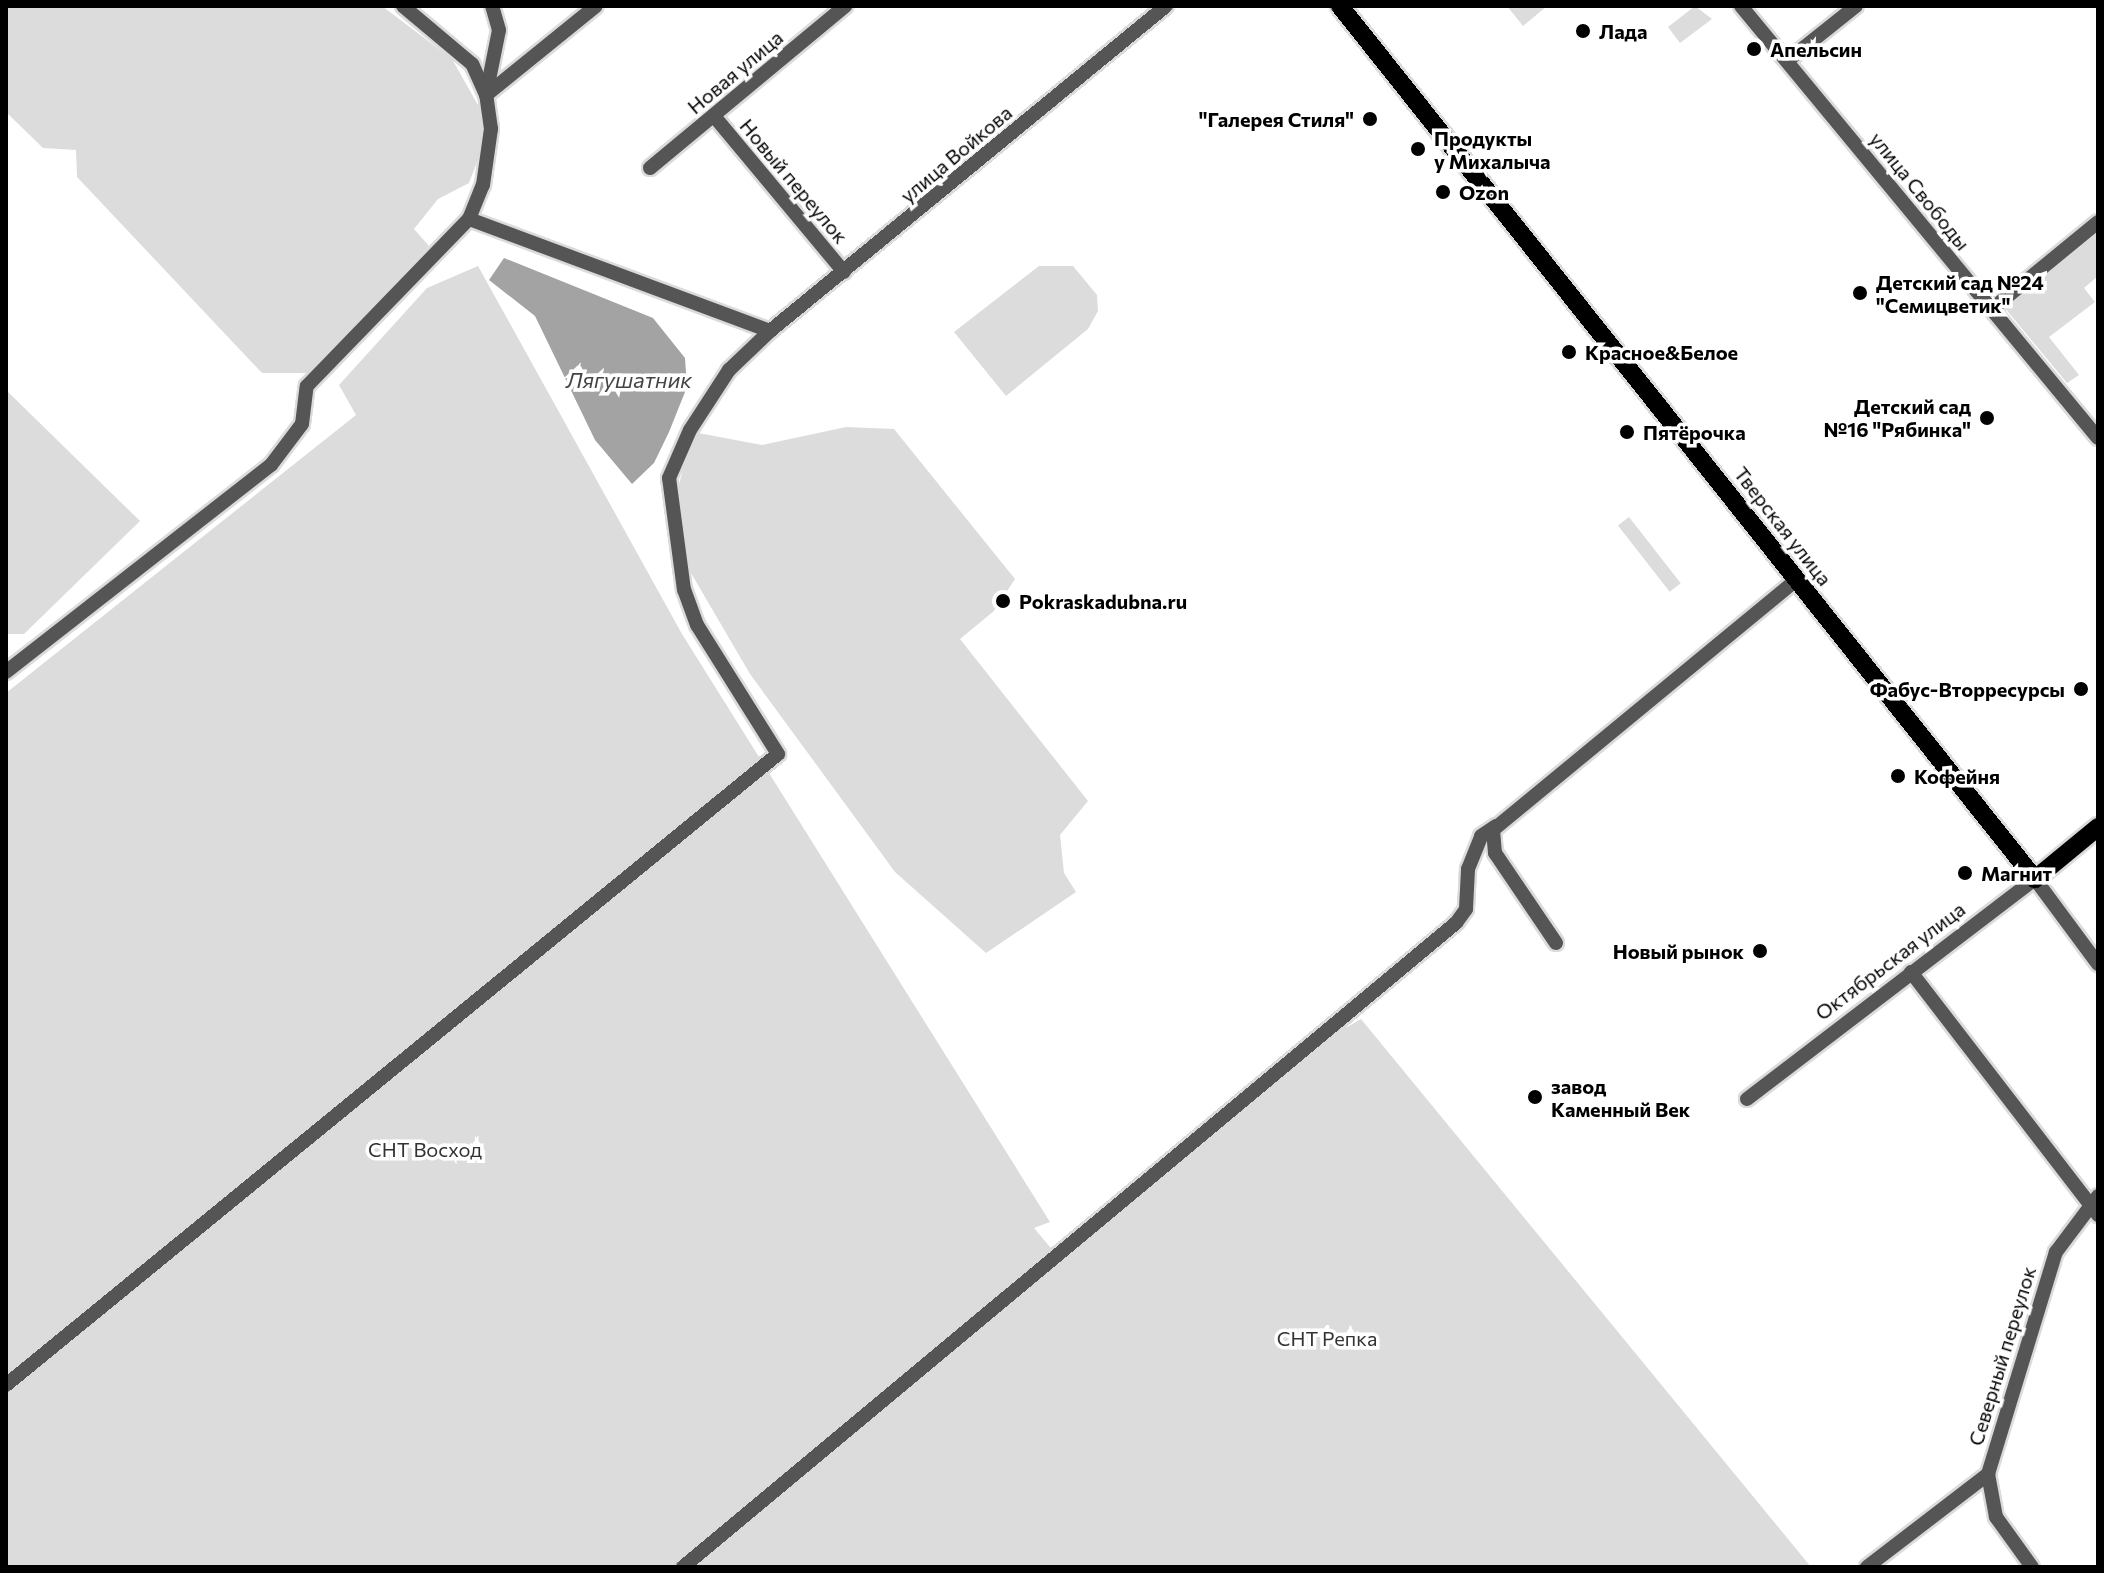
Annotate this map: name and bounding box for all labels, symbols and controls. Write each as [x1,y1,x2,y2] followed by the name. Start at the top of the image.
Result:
[1599,19,1647,43] place label: Лада
[1574,22,1592,40] marker: Лада
[682,25,788,119] street label: Новая улица
[1770,37,1862,61] place label: Апельсин
[1745,40,1763,58] marker: Апельсин
[895,100,1017,208] street label: улица Войкова
[1199,107,1354,131] place label: "Галерея Стиля"
[1361,110,1379,128] marker: "Галерея Стиля"
[735,114,853,248] street label: Новый переулок
[1434,126,1551,173] place label: Продукты у Михалыча
[1865,127,1975,255] street label: улица Свободы
[1409,140,1427,158] marker: Продукты у Михалыча
[1459,180,1509,204] place label: Ozon
[1434,183,1452,201] marker: Ozon
[1876,270,2044,317] place label: Детский сад №24 "Семицветик"
[1851,284,1869,302] marker: Детский сад №24 "Семицветик"
[1585,340,1738,364] place label: Красное&Белое
[1560,343,1578,361] marker: Красное&Белое
[566,367,692,393] water label: Лягушатник
[1824,394,1971,441] place label: Детский сад №16 "Рябинка"
[1978,409,1996,427] marker: Детский сад №16 "Рябинка"
[1643,420,1746,444] place label: Пятёрочка
[1618,423,1636,441] marker: Пятёрочка
[1729,462,1837,590] street label: Тверская улица
[1019,589,1187,613] place label: Pokraskadubna.ru
[994,592,1012,610] marker: Pokraskadubna.ru
[1870,677,2065,701] place label: Фабус-Вторресурсы
[2072,680,2090,698] marker: Фабус-Вторресурсы
[1914,764,2000,788] place label: Кофейня
[1889,767,1907,785] marker: Кофейня
[1981,861,2052,885] place label: Магнит
[1956,864,1974,882] marker: Магнит
[1810,897,1970,1025] street label: Октябрьская улица
[1613,939,1744,963] place label: Новый рынок
[1751,942,1769,960] marker: Новый рынок
[1551,1074,1690,1121] place label: завод Каменный Век
[1526,1088,1544,1106] marker: завод Каменный Век
[368,1137,482,1161] park label: СНТ Восход
[1963,1264,2041,1448] street label: Северный переулок
[1277,1326,1377,1350] park label: СНТ Репка

